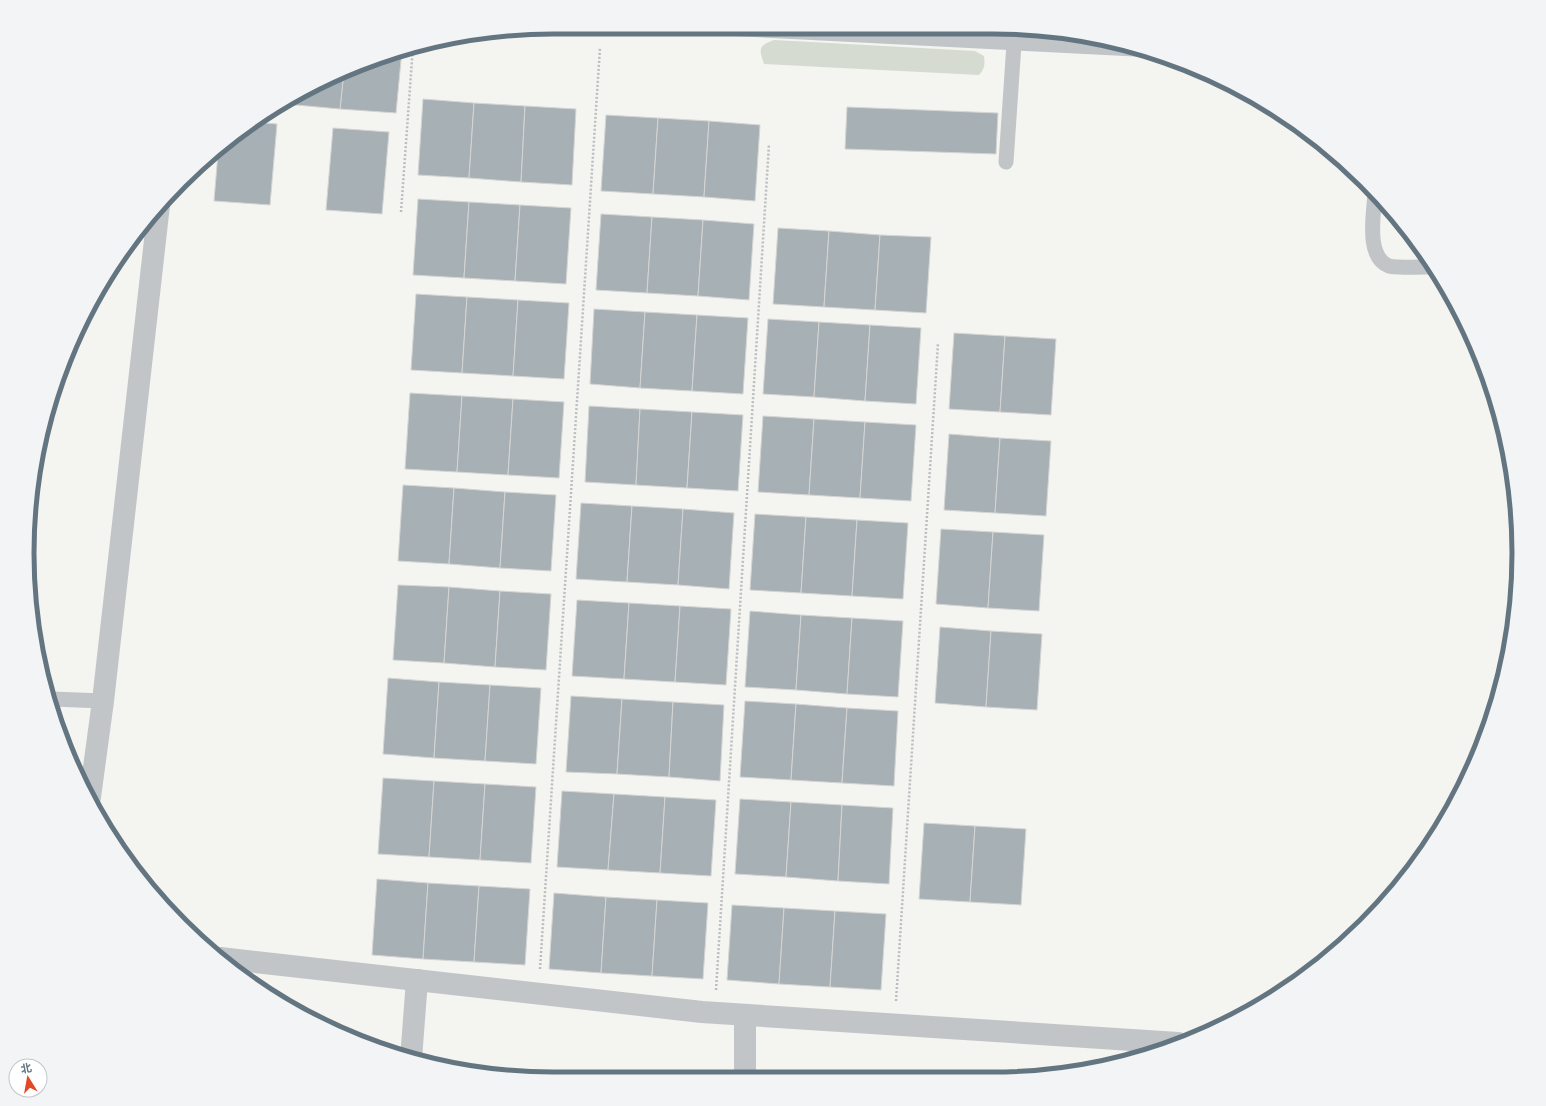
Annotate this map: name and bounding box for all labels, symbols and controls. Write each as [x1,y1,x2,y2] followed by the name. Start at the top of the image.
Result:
[8,1058,48,1098] north arrow
[20,1061,33,1076] text: 北

